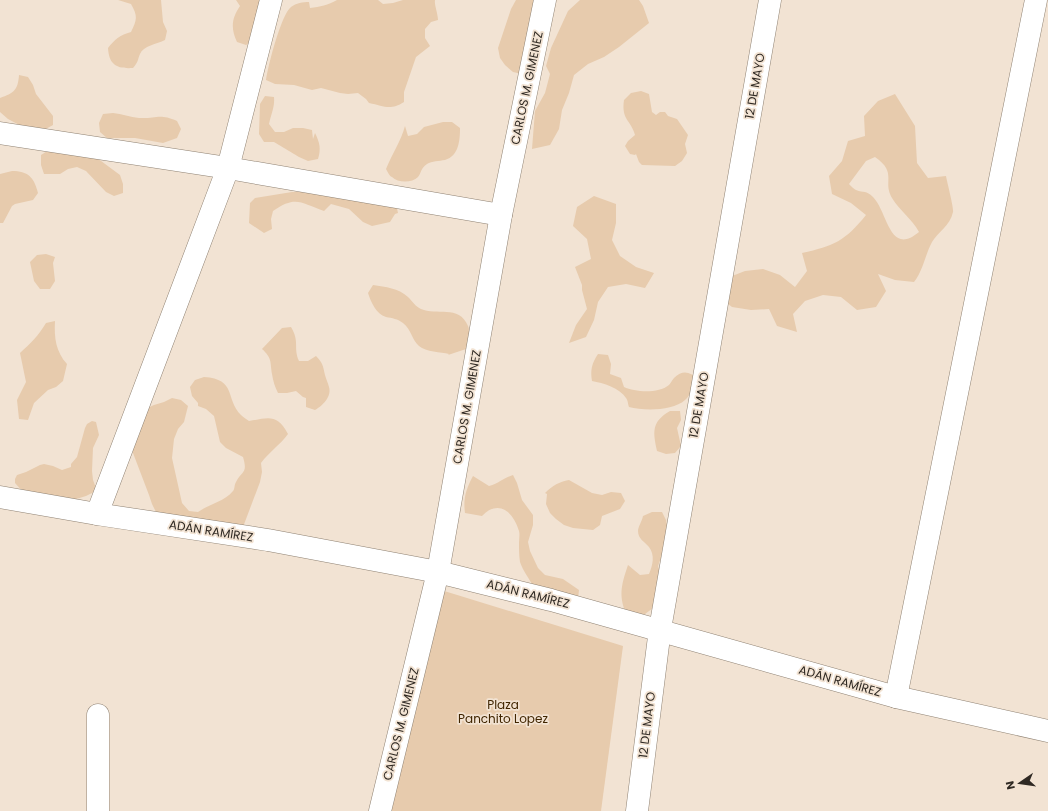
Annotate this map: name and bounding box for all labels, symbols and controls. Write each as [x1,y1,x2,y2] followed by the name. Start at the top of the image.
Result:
[506,30,547,146] street label: CARLOS M. GIMENEZ
[740,52,769,120] street label: 12 DE MAYO
[448,349,485,465] street label: CARLOS M. GIMENEZ
[684,371,713,439] street label: 12 DE MAYO
[168,515,254,546] street label: ADÁN RAMÍREZ
[485,575,571,612] street label: ADÁN RAMÍREZ
[797,661,883,700] street label: ADÁN RAMÍREZ
[378,666,423,782] street label: CARLOS M. GIMENEZ
[634,691,659,759] street label: 12 DE MAYO
[458,696,548,727] park label: Plaza Panchito Lopez
[1000,763,1040,803] north arrow
[1002,779,1019,791] text: N

